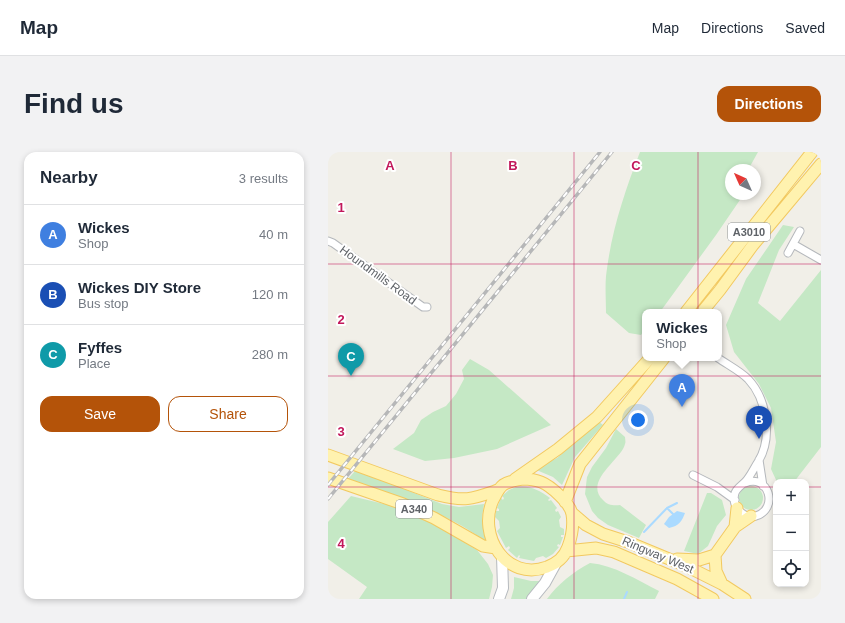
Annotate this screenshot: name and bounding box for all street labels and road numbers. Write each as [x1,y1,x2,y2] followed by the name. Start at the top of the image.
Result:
[728,223,770,241] road number: A3010
[337,242,419,308] street label: Houndmills Road
[396,500,432,518] road number: A340
[620,534,697,577] street label: Ringway West

